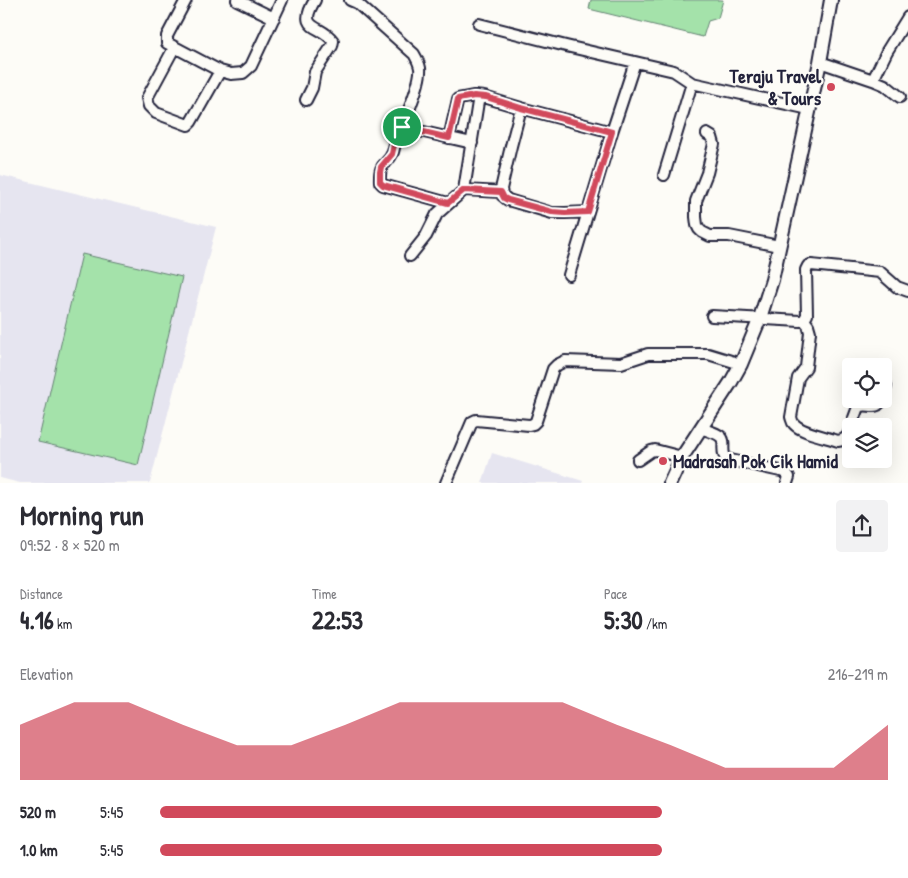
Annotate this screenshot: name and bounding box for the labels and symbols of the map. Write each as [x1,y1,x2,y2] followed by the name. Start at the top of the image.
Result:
[728,63,822,111] place label: Teraju Travel & Tours
[825,81,837,93] marker: Teraju Travel & Tours
[381,106,423,148] pin
[673,448,839,474] place label: Madrasah Pok Cik Hamid
[657,455,669,467] marker: Madrasah Pok Cik Hamid

